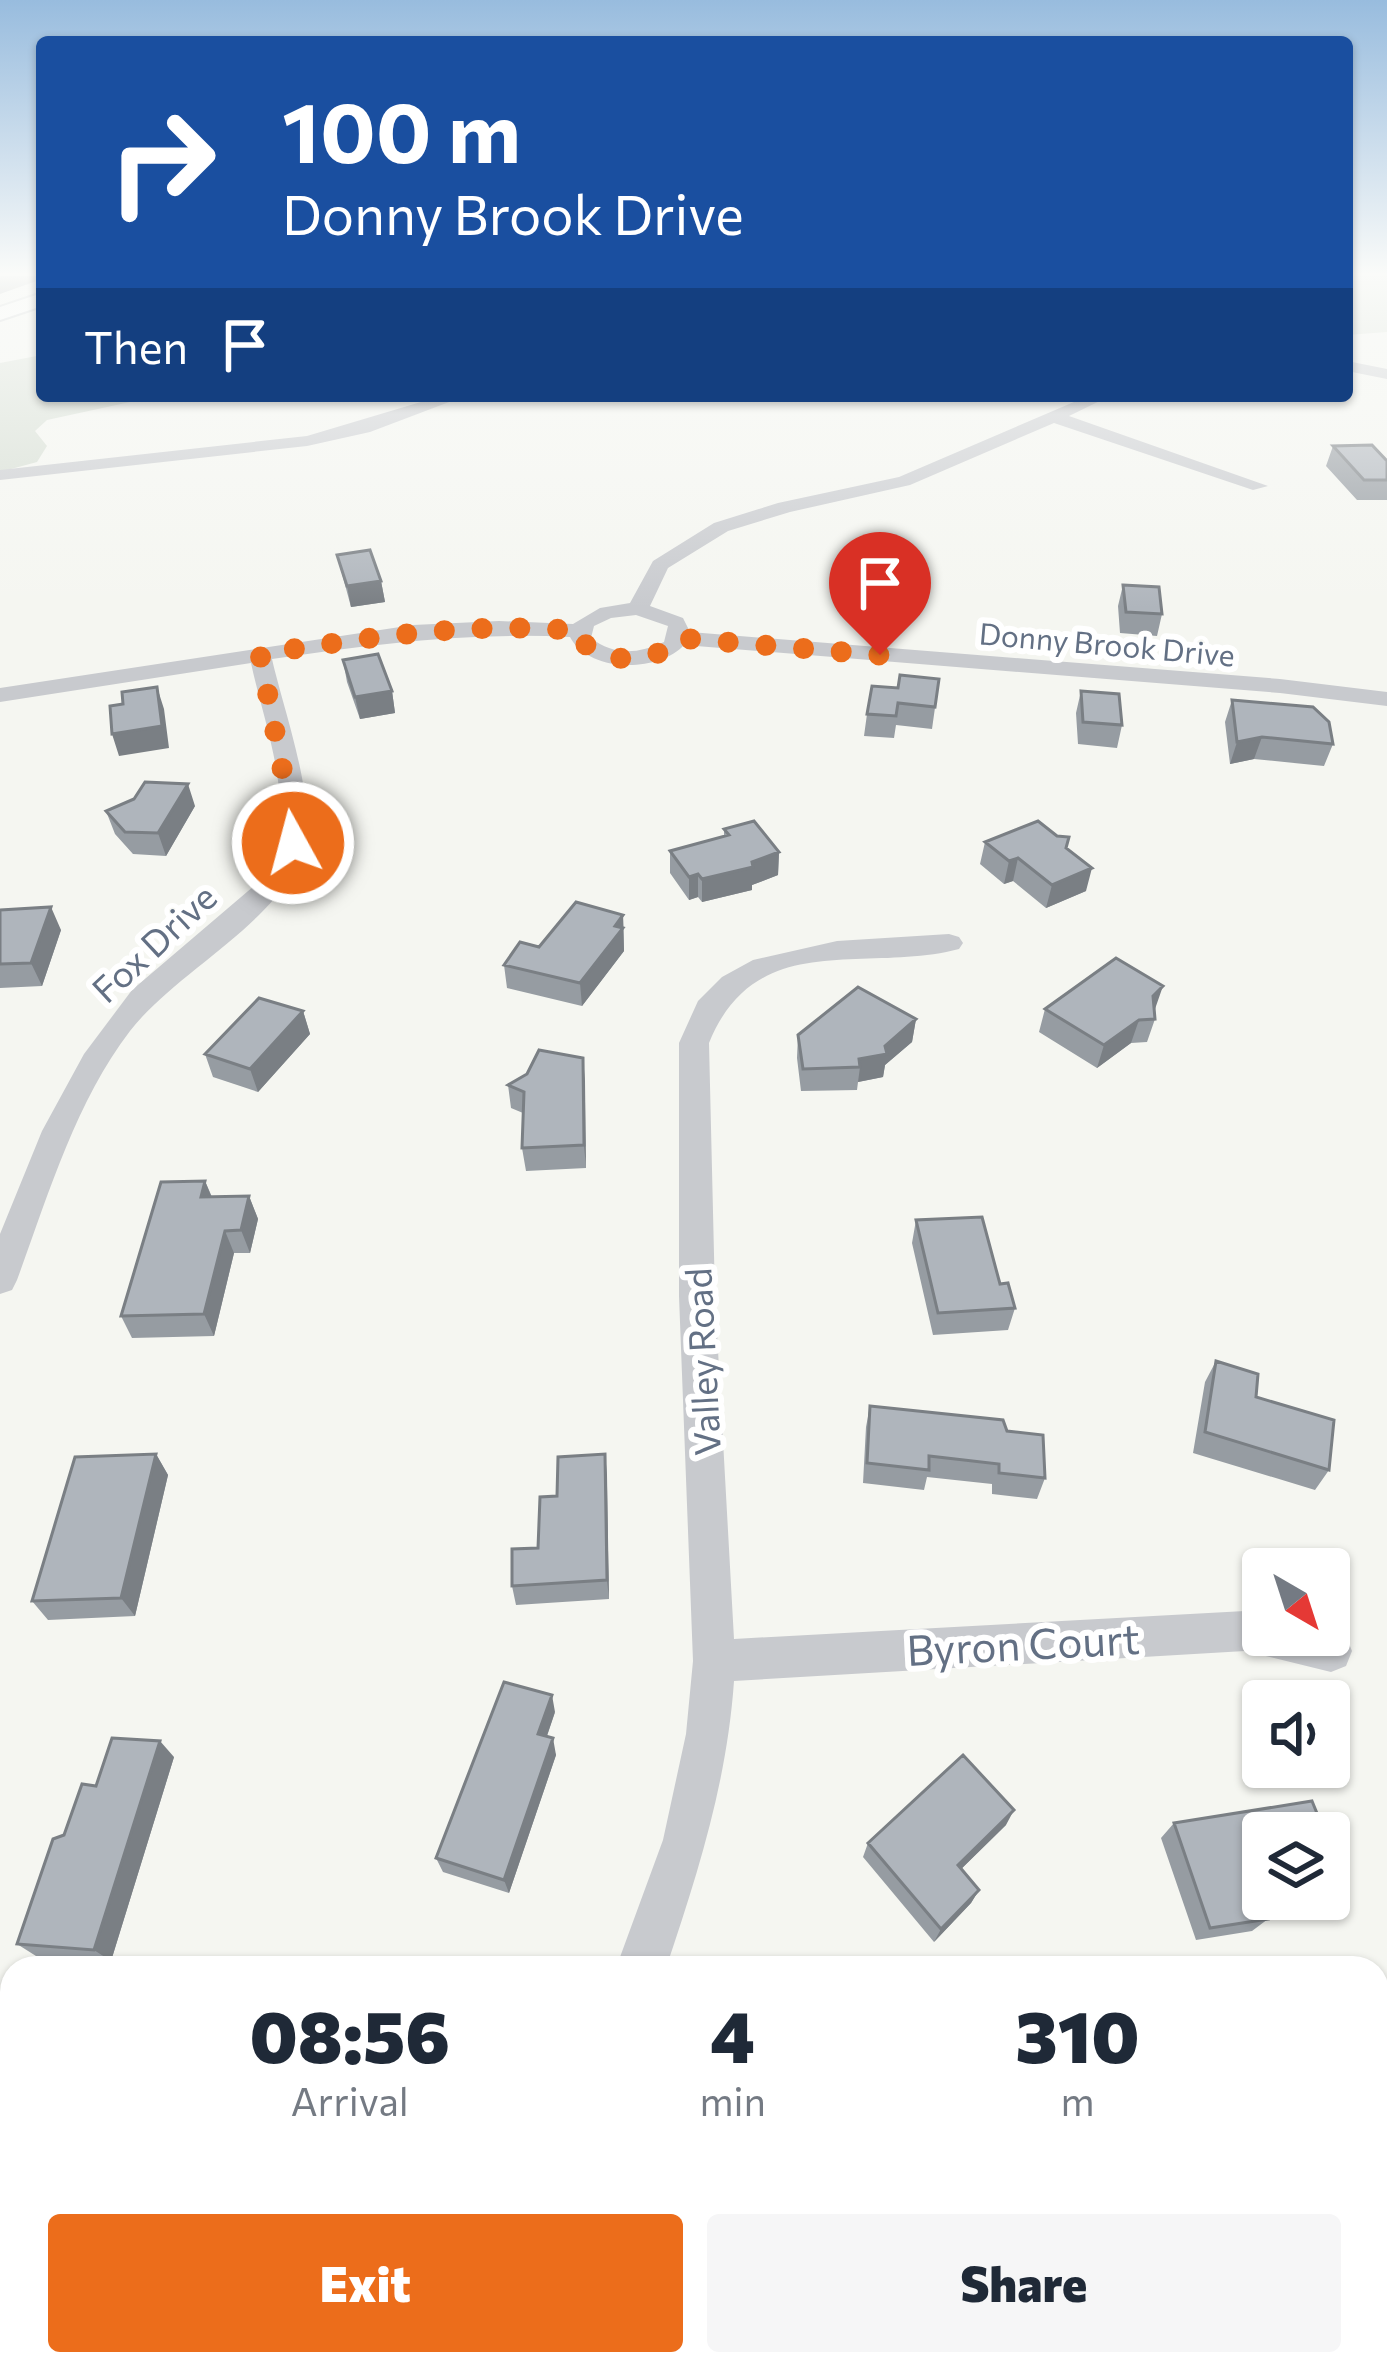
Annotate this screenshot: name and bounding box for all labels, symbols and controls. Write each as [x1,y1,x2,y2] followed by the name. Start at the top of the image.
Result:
[282,78,521,180] text: 100 m
[84,84,240,240] icon: right
[282,180,744,246] text: Donny Brook Drive
[212,312,278,378] icon: arrive
[84,318,188,373] text: Then
[829,532,931,655] pin
[847,550,913,616] icon: arrive
[978,613,1236,673] street label: Donny Brook Drive
[230,780,356,906] position arrow
[82,874,224,1010] street label: Fox Drive
[674,1267,728,1457] street label: Valley Road
[1242,1548,1350,1656] north arrow
[1242,1548,1350,1920] map controls
[905,1611,1141,1675] street label: Byron Court
[1242,1680,1350,1788] button: sound
[1242,1812,1350,1920] button: layers
[249,1990,450,2078] text: 08:56
[710,1990,755,2078] text: 4
[1015,1990,1140,2078] text: 310
[291,2076,409,2124] text: Arrival
[699,2076,766,2124] text: min
[1060,2076,1094,2124] text: m
[48,2214,683,2352] button: Exit
[707,2214,1341,2352] button: Share

